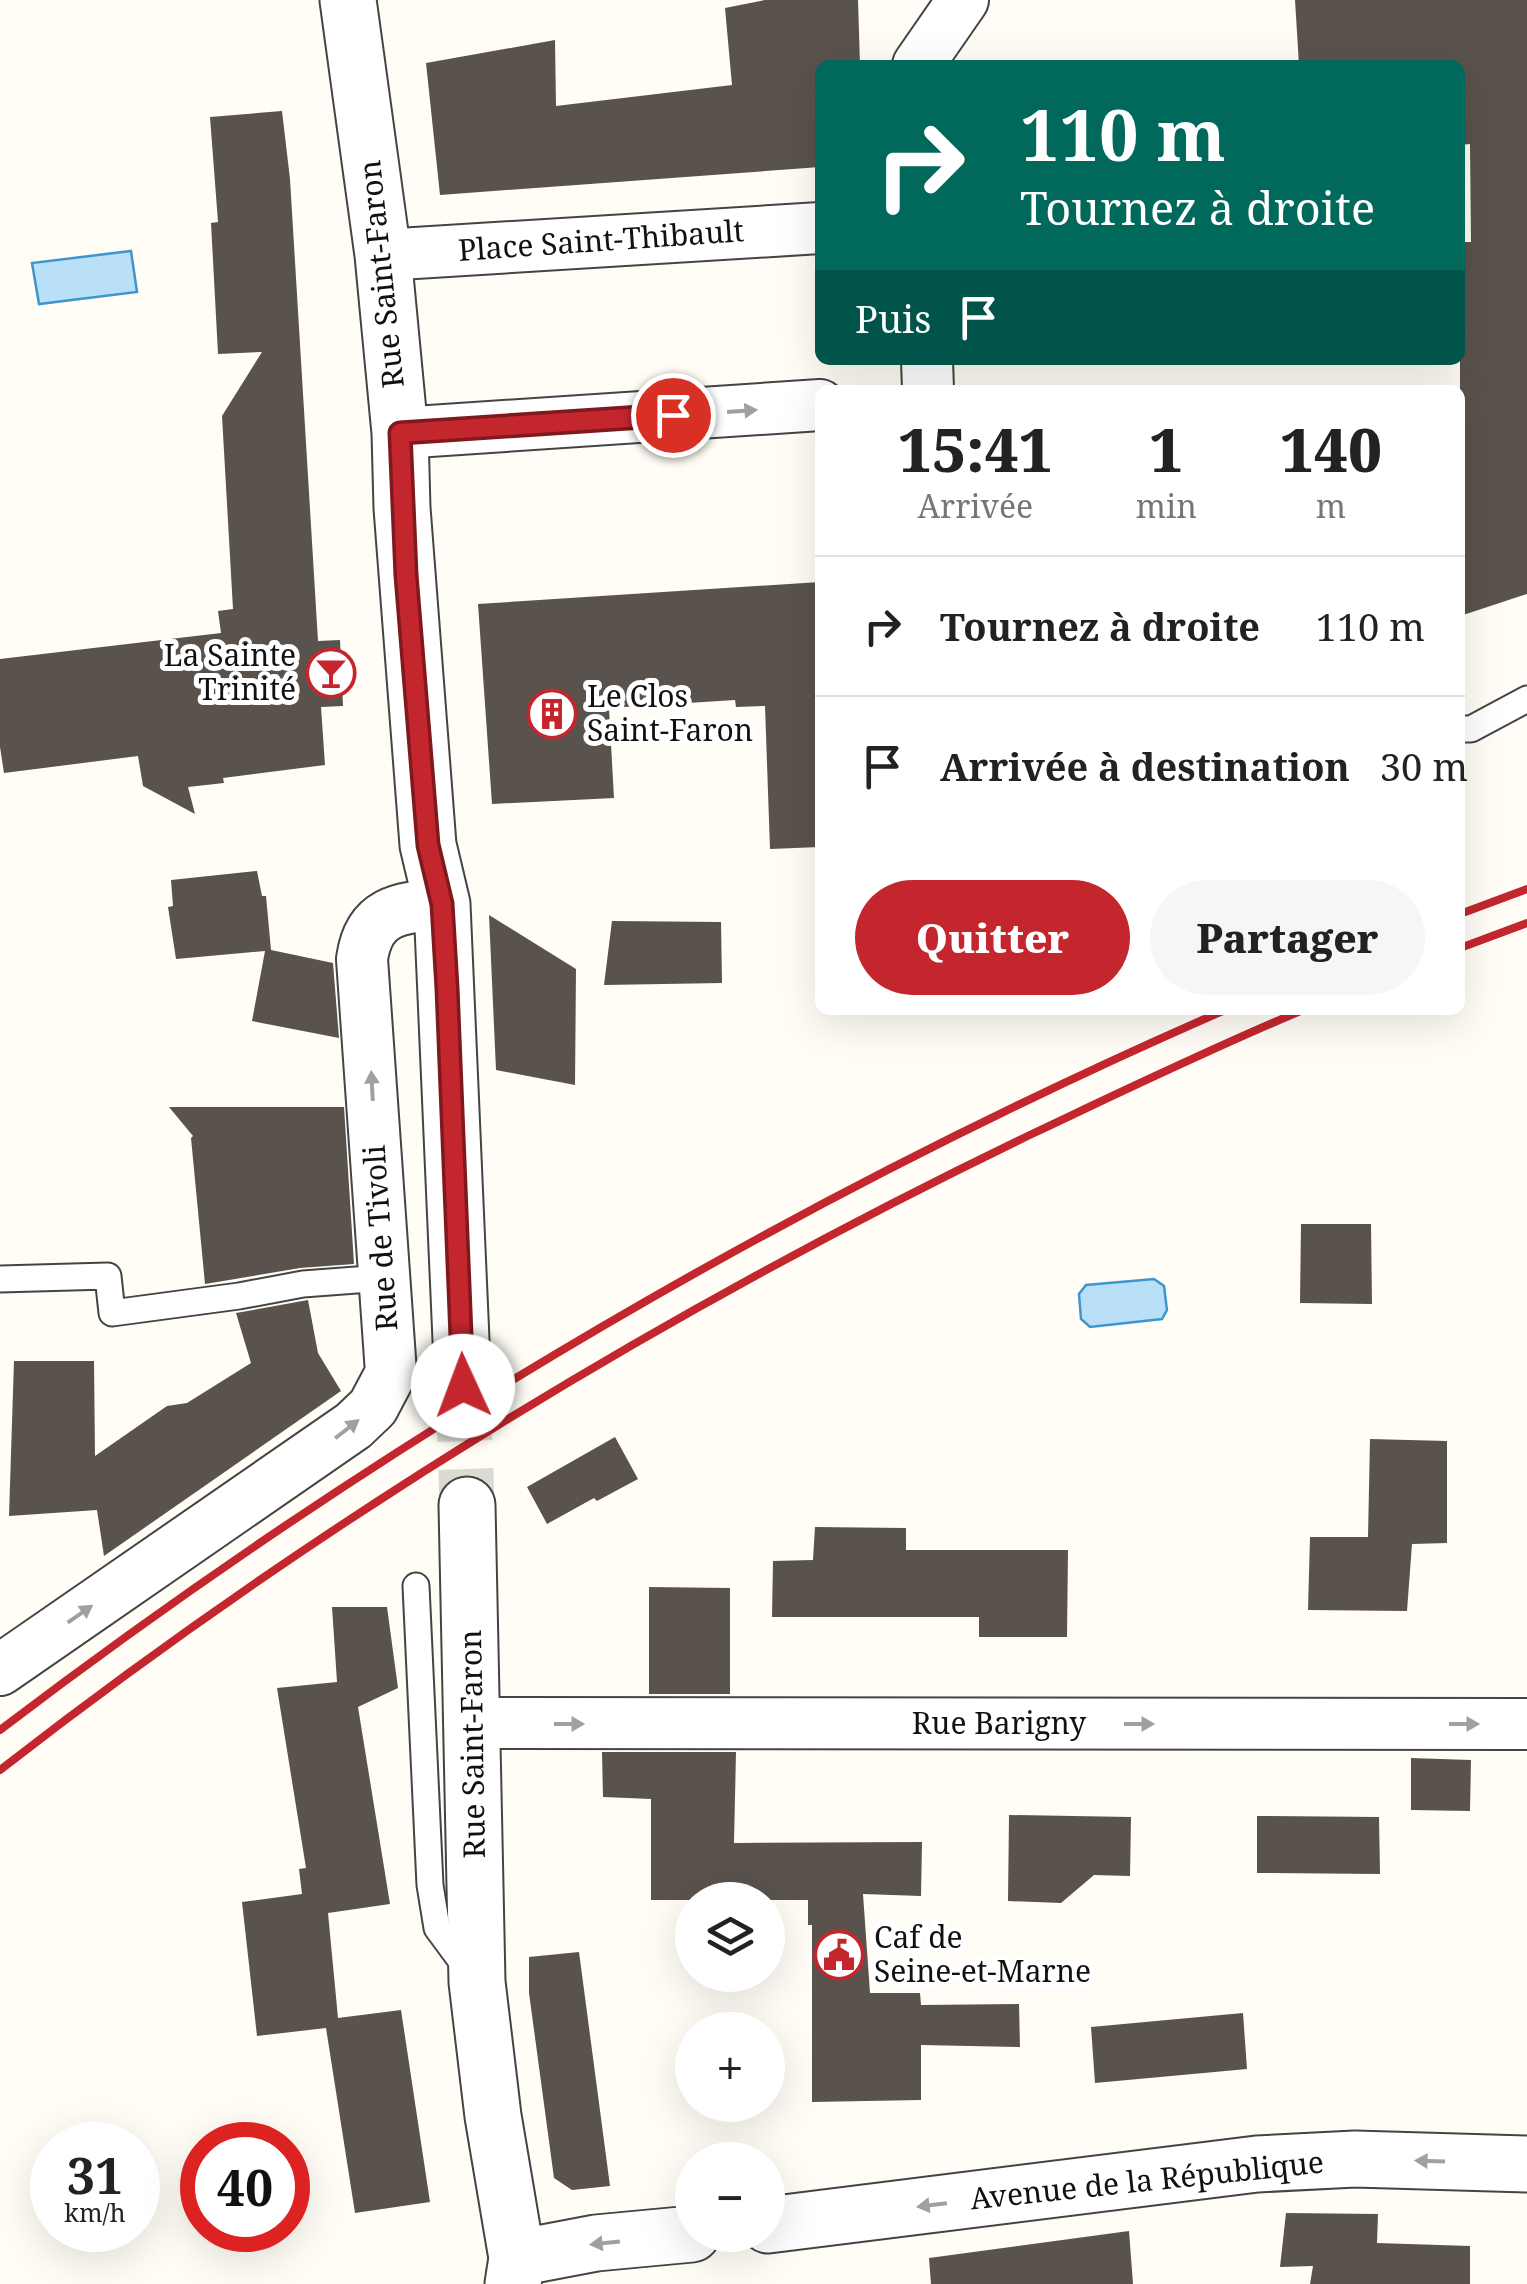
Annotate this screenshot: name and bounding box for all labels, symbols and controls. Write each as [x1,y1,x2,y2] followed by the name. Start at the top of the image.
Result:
[1020,86,1226,182] text: 110 m
[855,100,985,230] icon: right
[348,158,413,390] street label: Rue Saint-Faron
[1020,177,1375,238] text: Tournez à droite
[457,209,745,270] street label: Place Saint-Thibault
[951,290,1006,345] icon: arrive
[855,292,931,344] text: Puis
[631,373,716,458] pin
[646,388,701,443] icon: arrive
[726,402,758,418] one-way arrow
[898,408,1053,490] text: 15:41
[1149,408,1183,490] text: 1
[1280,408,1382,490] text: 140
[918,484,1033,527] text: Arrivée
[1136,484,1197,527] text: min
[1316,484,1346,527] text: m
[855,599,910,654] icon: right
[940,600,1260,652] text: Tournez à droite
[1315,600,1425,652] text: 110 m
[164,634,296,709] place label: La Sainte Trinité
[305,647,357,699] bar icon: La Sainte Trinité
[587,675,753,750] place label: Le Clos Saint-Faron
[526,688,578,740] building icon: Le Clos Saint-Faron
[855,739,910,794] icon: arrive
[940,740,1350,792] text: Arrivée à destination
[1380,740,1468,792] text: 30 m
[855,880,1130,995] button: Quitter
[1150,880,1425,995] button: Partager
[364,1069,380,1101] one-way arrow
[353,1143,406,1333] street label: Rue de Tivoli
[411,1334,515,1438] position arrow
[334,1419,360,1440] one-way arrow
[67,1605,94,1624] one-way arrow
[449,1629,494,1859] street label: Rue Saint-Faron
[912,1702,1086,1743] street label: Rue Barigny
[553,1716,585,1732] one-way arrow
[1123,1716,1155,1732] one-way arrow
[1448,1716,1480,1732] one-way arrow
[675,1882,785,2252] map controls
[675,1882,785,1992] button: layers
[874,1916,1091,1991] place label: Caf de Seine-et-Marne
[813,1929,865,1981] public building icon: Caf de Seine-et-Marne
[675,2012,785,2122] button: +
[180,2122,310,2252] speed limit sign: 40
[67,2141,123,2209] text: 31
[968,2141,1326,2218] street label: Avenue de la République
[675,2142,785,2252] button: −
[1413,2153,1445,2169] one-way arrow
[64,2195,126,2229] text: km/h
[916,2197,948,2213] one-way arrow
[588,2235,620,2251] one-way arrow

